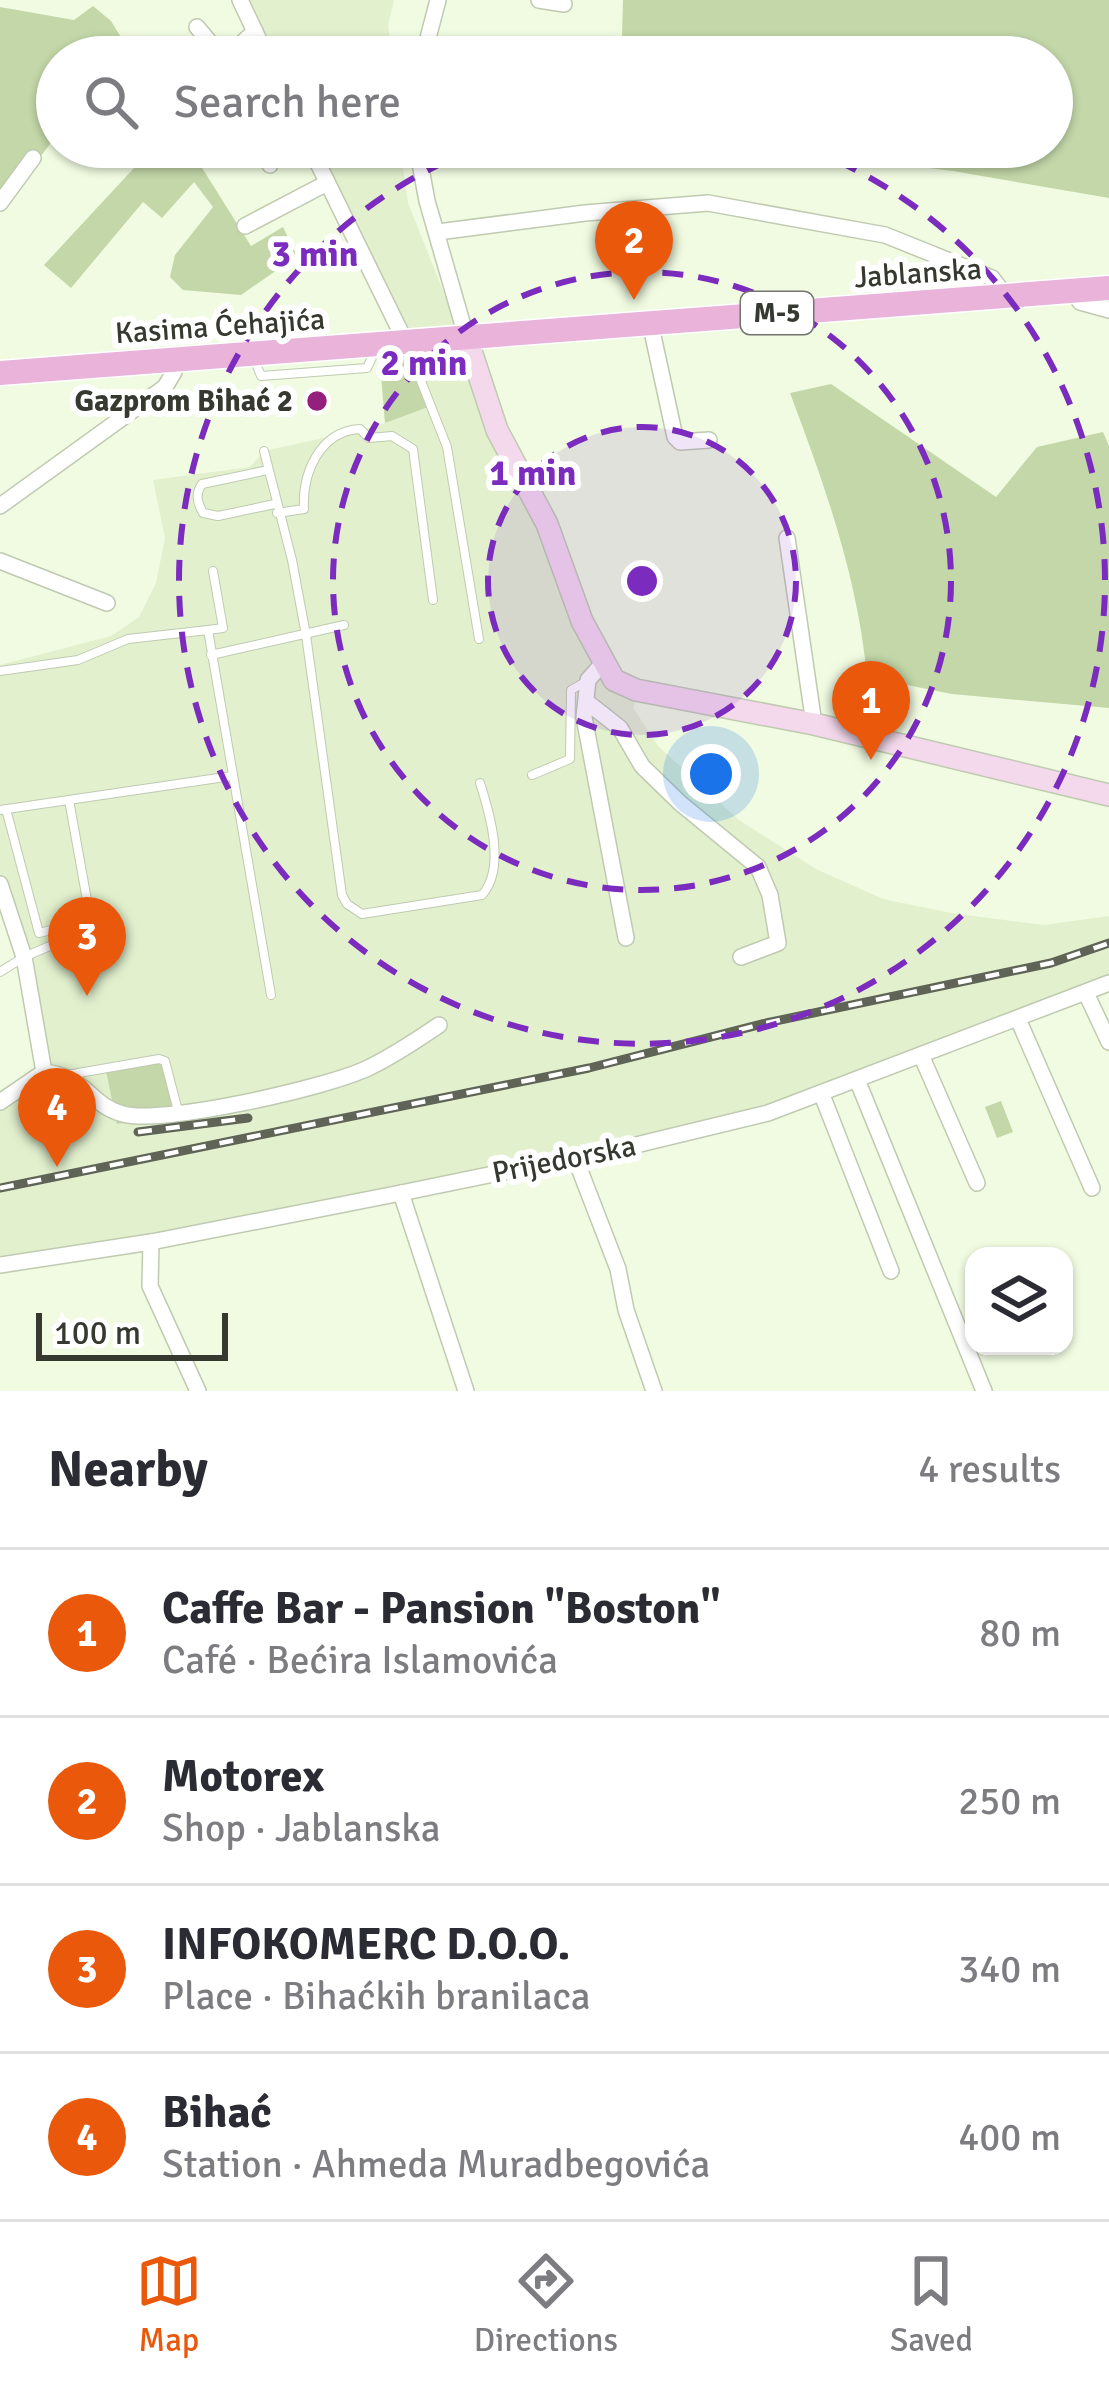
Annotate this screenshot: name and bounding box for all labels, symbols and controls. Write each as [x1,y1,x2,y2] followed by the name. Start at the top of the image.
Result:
[36,36,1073,168] search box
[78,69,144,135] icon: search
[174,75,401,130] text: Search here
[595,201,673,300] pin: 2
[272,232,358,277] text: 3 min
[853,251,983,296] street label: Jablanska
[741,292,813,334] road number: M-5
[114,301,326,352] street label: Kasima Ćehajića
[381,341,467,386] text: 2 min
[74,383,293,420] place label: Gazprom Bihać 2
[304,388,330,414] marker: Gazprom Bihać 2
[490,451,576,496] text: 1 min
[621,560,663,602] centre of rings
[832,661,910,760] pin: 1
[681,744,741,804] your location
[48,897,126,996] pin: 3
[18,1068,96,1167] pin: 4
[489,1127,639,1192] street label: Prijedorska
[965,1247,1073,1355] map controls
[965,1247,1073,1355] button: layers
[36,1307,228,1360] scale bar
[54,1313,141,1354] text: 100 m
[48,1438,208,1501] text: Nearby
[918,1445,1061,1493] text: 4 results
[162,1581,721,1636] text: Caffe Bar - Pansion "Boston"
[76,1609,98,1657] text: 1
[979,1609,1061,1657] text: 80 m
[162,1636,558,1684] text: Café · Bećira Islamovića
[162,1749,324,1804] text: Motorex
[76,1777,98,1825] text: 2
[958,1777,1061,1825] text: 250 m
[162,1804,441,1852] text: Shop · Jablanska
[162,1917,570,1972] text: INFOKOMERC D.O.O.
[76,1945,98,1993] text: 3
[958,1945,1061,1993] text: 340 m
[162,1972,591,2020] text: Place · Bihaćkih branilaca
[162,2085,272,2140] text: Bihać
[76,2113,98,2161] text: 4
[958,2113,1061,2161] text: 400 m
[162,2140,710,2188] text: Station · Ahmeda Muradbegovića
[136,2248,202,2361] tab: Map
[474,2248,618,2361] tab: Directions
[890,2248,973,2361] tab: Saved

